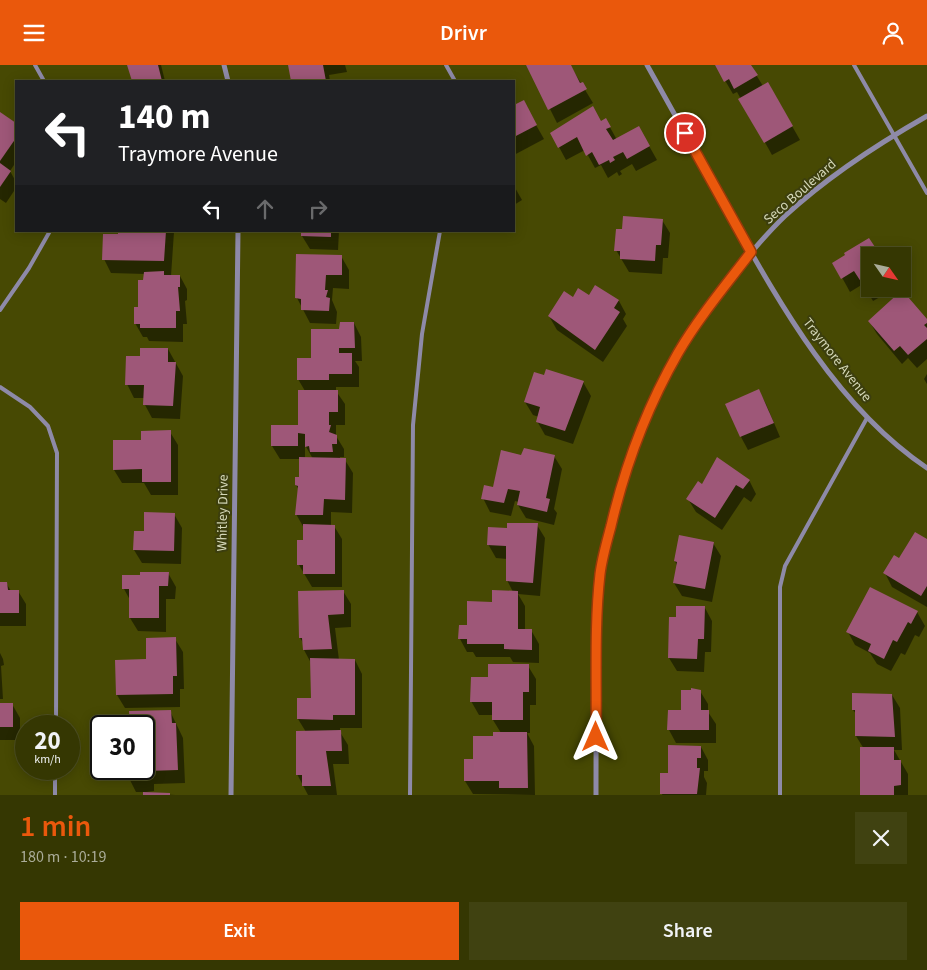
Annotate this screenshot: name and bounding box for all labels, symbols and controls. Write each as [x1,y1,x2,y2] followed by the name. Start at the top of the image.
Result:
[440,17,487,49] text: Drivr
[20,19,48,47] icon: menu
[879,19,907,47] icon: person
[118,92,210,142] text: 140 m
[35,100,100,165] icon: left
[664,112,706,154] pin
[671,119,699,147] icon: arrive
[118,138,278,170] text: Traymore Avenue
[759,155,841,229] street label: Seco Boulevard
[198,195,226,223] icon: left
[251,195,279,223] icon: ahead
[304,195,332,223] icon: right
[861,247,911,297] north arrow
[861,247,911,297] map controls
[798,314,876,406] street label: Traymore Avenue
[212,474,234,552] street label: Whitley Drive
[569,710,621,762] position arrow
[90,715,155,780] speed limit sign: 30
[34,723,61,759] text: 20
[34,751,61,768] text: km/h
[20,805,91,848] text: 1 min
[855,812,907,864] button: close
[20,846,107,868] text: 180 m · 10:19
[20,902,459,960] button: Exit
[469,902,907,960] button: Share

